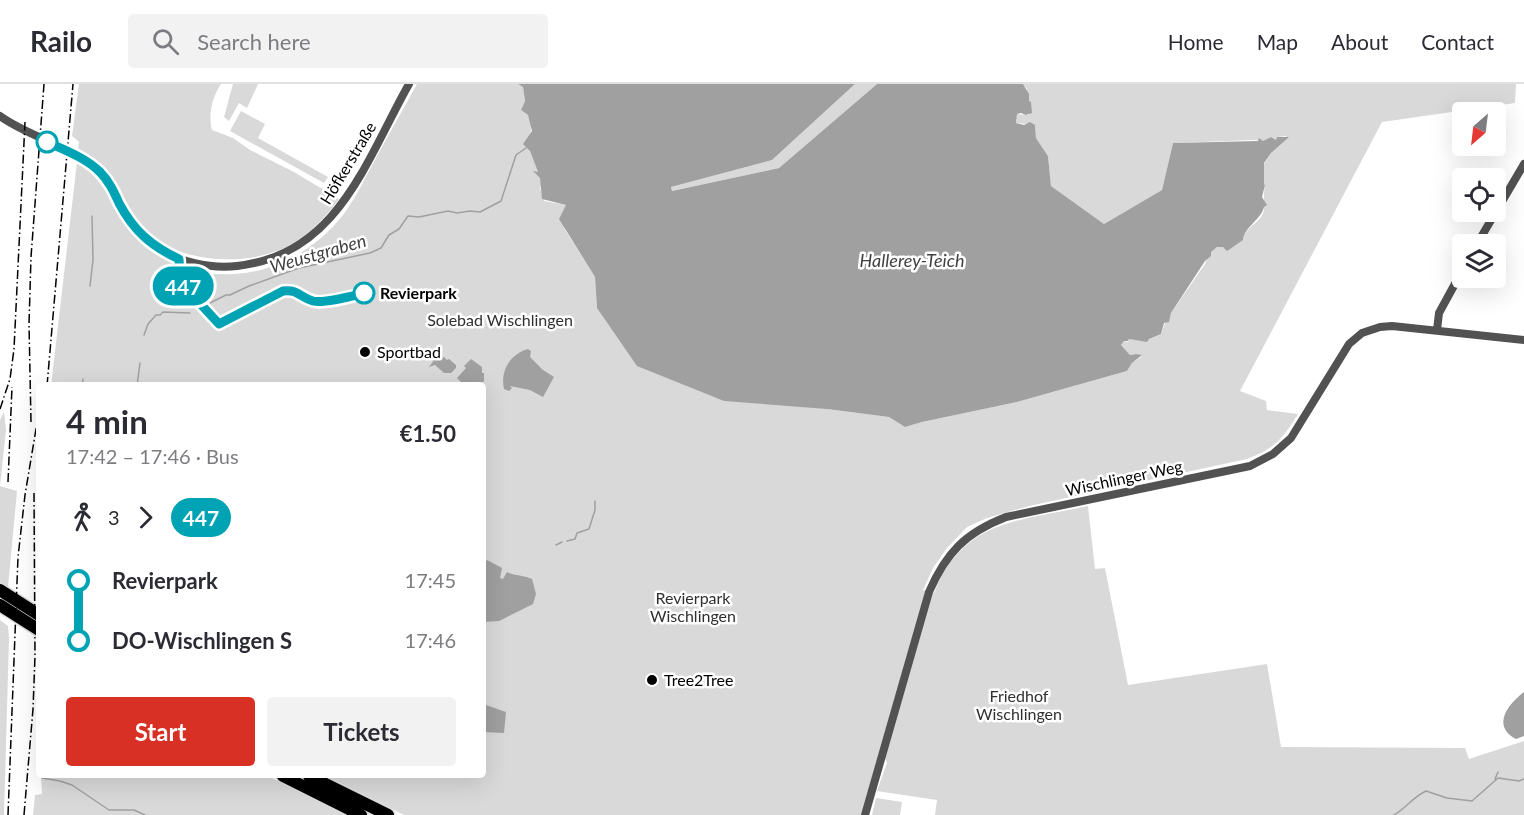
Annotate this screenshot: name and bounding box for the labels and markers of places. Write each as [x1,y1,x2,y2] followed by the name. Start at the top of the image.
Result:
[36,131,58,153] unlabelled marker
[353,282,375,304] marker: Revierpark
[380,283,457,302] place label: Revierpark
[377,342,441,361] place label: Sportbad
[358,345,372,359] marker: Sportbad
[664,670,733,689] place label: Tree2Tree
[645,673,659,687] marker: Tree2Tree

